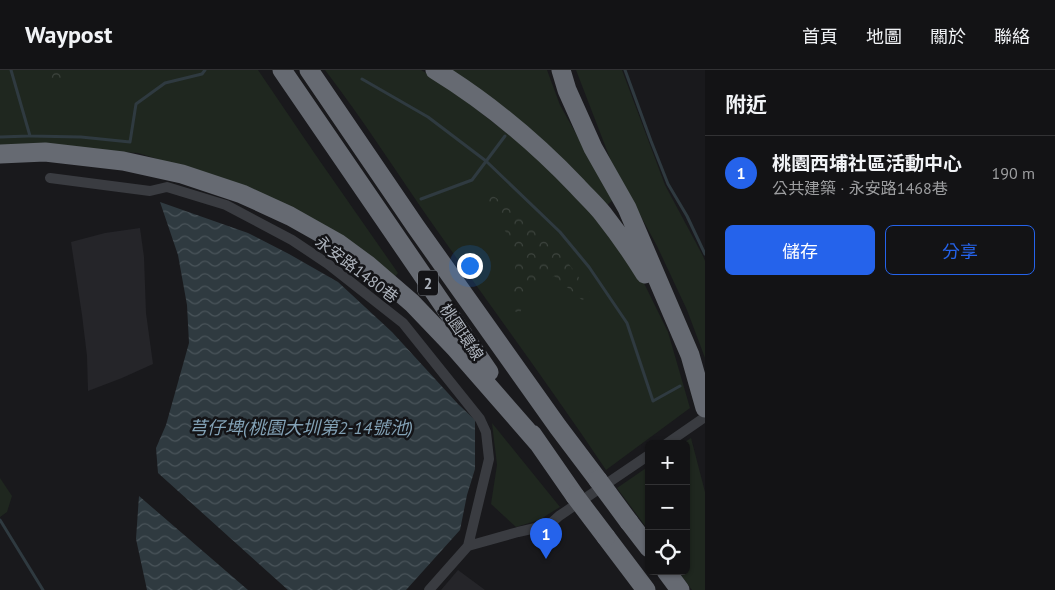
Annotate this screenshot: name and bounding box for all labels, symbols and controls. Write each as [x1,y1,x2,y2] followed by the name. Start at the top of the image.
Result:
[25,19,112,50] text: Waypost
[802,25,838,48] text: 首頁
[866,25,902,48] text: 地圖
[930,25,966,48] text: 關於
[994,25,1030,48] text: 聯絡
[725,91,767,118] text: 附近
[772,151,962,175] text: 桃園西埔社區活動中心
[736,163,746,183] text: 1
[992,163,1035,183] text: 190 m
[772,178,948,198] text: 公共建築 · 永安路1468巷
[725,225,875,275] button: 儲存
[885,225,1035,275] button: 分享
[311,231,403,307] street label: 永安路1480巷
[457,253,483,279] your location
[418,270,438,296] road number: 2
[436,300,488,364] street label: 桃園環線
[189,416,413,439] water label: 芎仔埤(桃園大圳第2-14號池)
[645,440,690,575] map controls
[645,440,690,485] button: +
[645,485,690,530] button: −
[530,518,562,559] pin: 1
[645,530,690,575] button: locate

